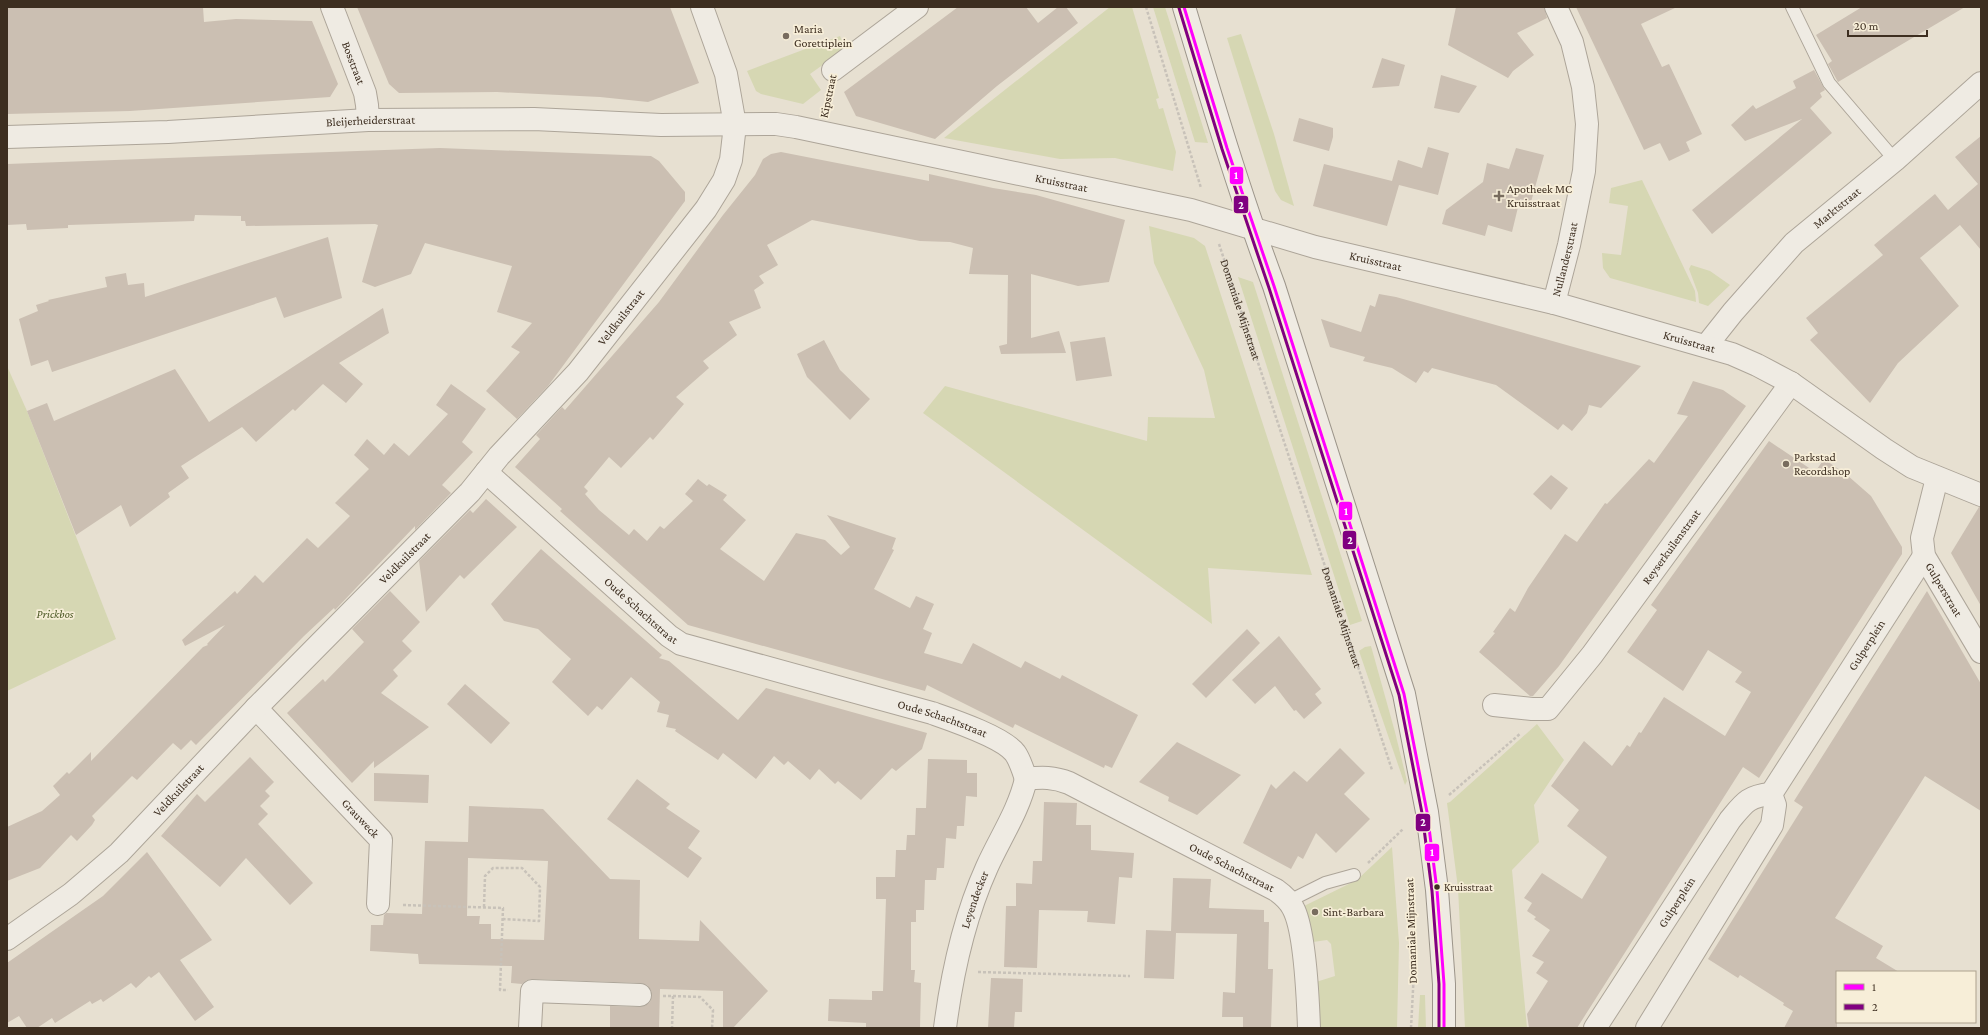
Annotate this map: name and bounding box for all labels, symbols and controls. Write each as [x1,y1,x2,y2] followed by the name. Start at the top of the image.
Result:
[1848,12,1927,38] scale bar
[1854,19,1879,33] text: 20 m
[794,22,853,50] place label: Maria Gorettiplein
[781,31,791,41] marker: Maria Gorettiplein
[339,39,368,88] street label: Bosstraat
[817,72,840,119] street label: Kipstraat
[326,113,416,130] street label: Bleijerheiderstraat
[1229,166,1244,185] line badge: 1
[1234,169,1238,181] text: 1
[1034,170,1090,195] street label: Kruisstraat
[1507,182,1572,210] place label: Apotheek MC Kruisstraat
[1810,184,1864,231] street label: Marktstraat
[1494,191,1504,201] marker: Apotheek MC Kruisstraat
[1233,195,1249,214] line badge: 2
[1238,199,1244,211] text: 2
[1549,220,1581,298] street label: Nullanderstraat
[1348,248,1404,274] street label: Kruisstraat
[1217,257,1264,363] street label: Domaniale Mijnstraat
[595,286,648,348] street label: Veldkuilstraat
[1662,328,1718,356] street label: Kruisstraat
[1794,450,1850,478] place label: Parkstad Recordshop
[1781,459,1791,469] marker: Parkstad Recordshop
[1338,501,1353,521] line badge: 1
[1344,505,1348,517] text: 1
[1639,506,1704,587] street label: Reyserkuilenstraat
[376,528,434,587] street label: Veldkuilstraat
[1342,530,1357,550] line badge: 2
[1347,534,1353,546] text: 2
[1922,560,1966,620] street label: Gulperstraat
[1319,565,1365,671] street label: Domaniale Mijnstraat
[601,574,681,648] street label: Oude Schachtstraat
[36,607,74,621] park label: Prickbos
[1845,617,1888,673] street label: Gulperplein
[896,697,990,741] street label: Oude Schachtstraat
[150,760,207,819] street label: Veldkuilstraat
[339,796,382,841] street label: Grauweck
[1415,813,1431,832] line badge: 2
[1420,816,1426,828] text: 2
[1187,839,1278,895] street label: Oude Schachtstraat
[1424,843,1440,862] line badge: 1
[1430,846,1434,858] text: 1
[958,868,992,930] street label: Leyendecker
[1655,874,1698,930] street label: Gulperplein
[1402,877,1420,984] street label: Domaniale Mijnstraat
[1444,881,1493,893] place label: Kruisstraat
[1432,882,1442,892] marker: Kruisstraat
[1323,905,1385,919] place label: Sint-Barbara
[1310,907,1320,917] marker: Sint-Barbara
[1836,971,1976,1023] legend
[1872,980,1876,994] text: 1
[1872,1000,1878,1014] text: 2

